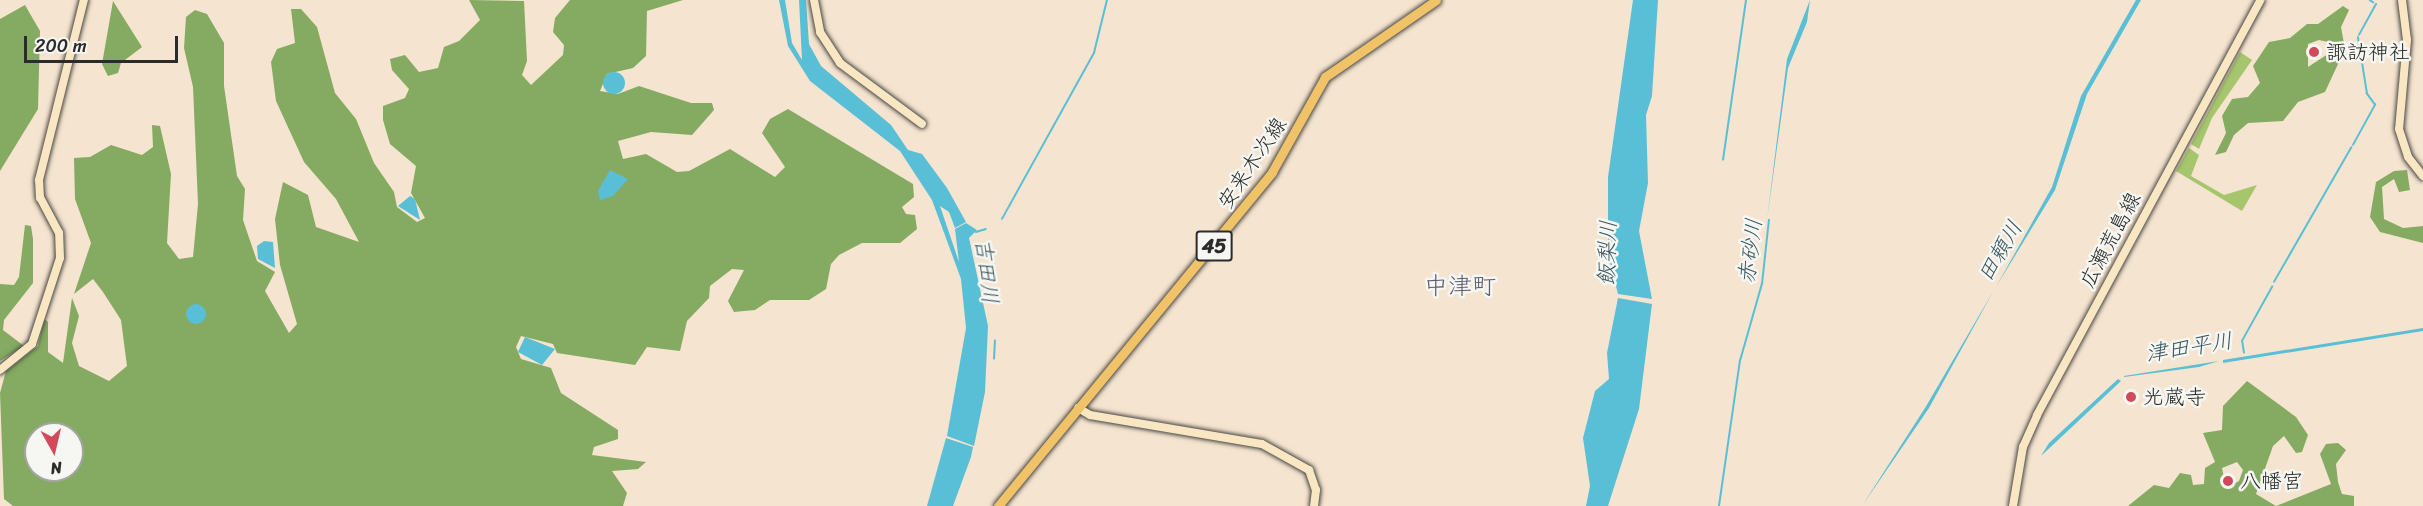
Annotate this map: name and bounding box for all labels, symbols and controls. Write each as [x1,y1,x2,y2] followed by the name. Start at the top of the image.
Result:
[27,24,182,62] scale bar
[35,30,87,62] text: 200 m
[2326,39,2410,65] place label: 諏訪神社
[2307,45,2321,59] marker: 諏訪神社
[1212,112,1292,214] street label: 安来木次線
[2074,188,2146,292] street label: 広瀬荒島線
[1972,216,2028,286] water label: 田頼川
[1733,217,1767,285] water label: 赤砂川
[1593,220,1621,286] water label: 飯梨川
[1194,229,1234,263] road number: 45
[970,237,1004,305] water label: 吉田川
[1424,273,1496,301] district label: 中津町
[2143,327,2235,367] water label: 津田平川
[2143,384,2206,410] place label: 光蔵寺
[2124,390,2138,404] marker: 光蔵寺
[24,422,84,482] north arrow
[49,453,64,483] text: N
[2240,468,2303,494] place label: 八幡宮
[2221,474,2235,488] marker: 八幡宮

